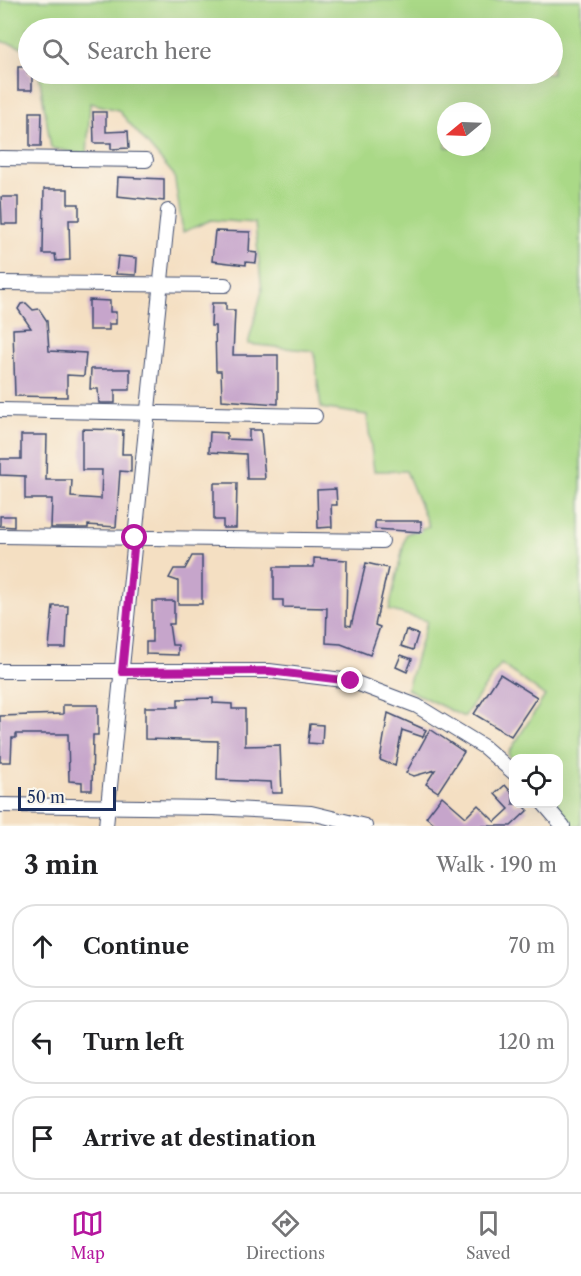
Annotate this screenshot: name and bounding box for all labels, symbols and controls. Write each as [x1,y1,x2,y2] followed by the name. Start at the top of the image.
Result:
[18,18,563,84] search box
[39,35,72,68] icon: search
[87,38,212,65] text: Search here
[437,102,491,156] north arrow
[121,524,147,550] route start
[337,667,363,693] route end
[509,754,563,808] map controls
[509,754,563,808] button: locate
[18,784,116,812] scale bar
[27,787,65,807] text: 50 m
[24,849,98,881] text: 3 min
[436,853,557,877] text: Walk · 190 m
[26,930,59,963] icon: ahead
[83,933,189,960] text: Continue
[509,934,555,958] text: 70 m
[26,1026,59,1059] icon: left
[83,1029,184,1056] text: Turn left
[498,1030,555,1054] text: 120 m
[26,1122,59,1155] icon: arrive
[83,1125,316,1152] text: Arrive at destination
[71,1207,105,1263] tab: Map
[246,1207,325,1263] tab: Directions
[466,1207,510,1263] tab: Saved

